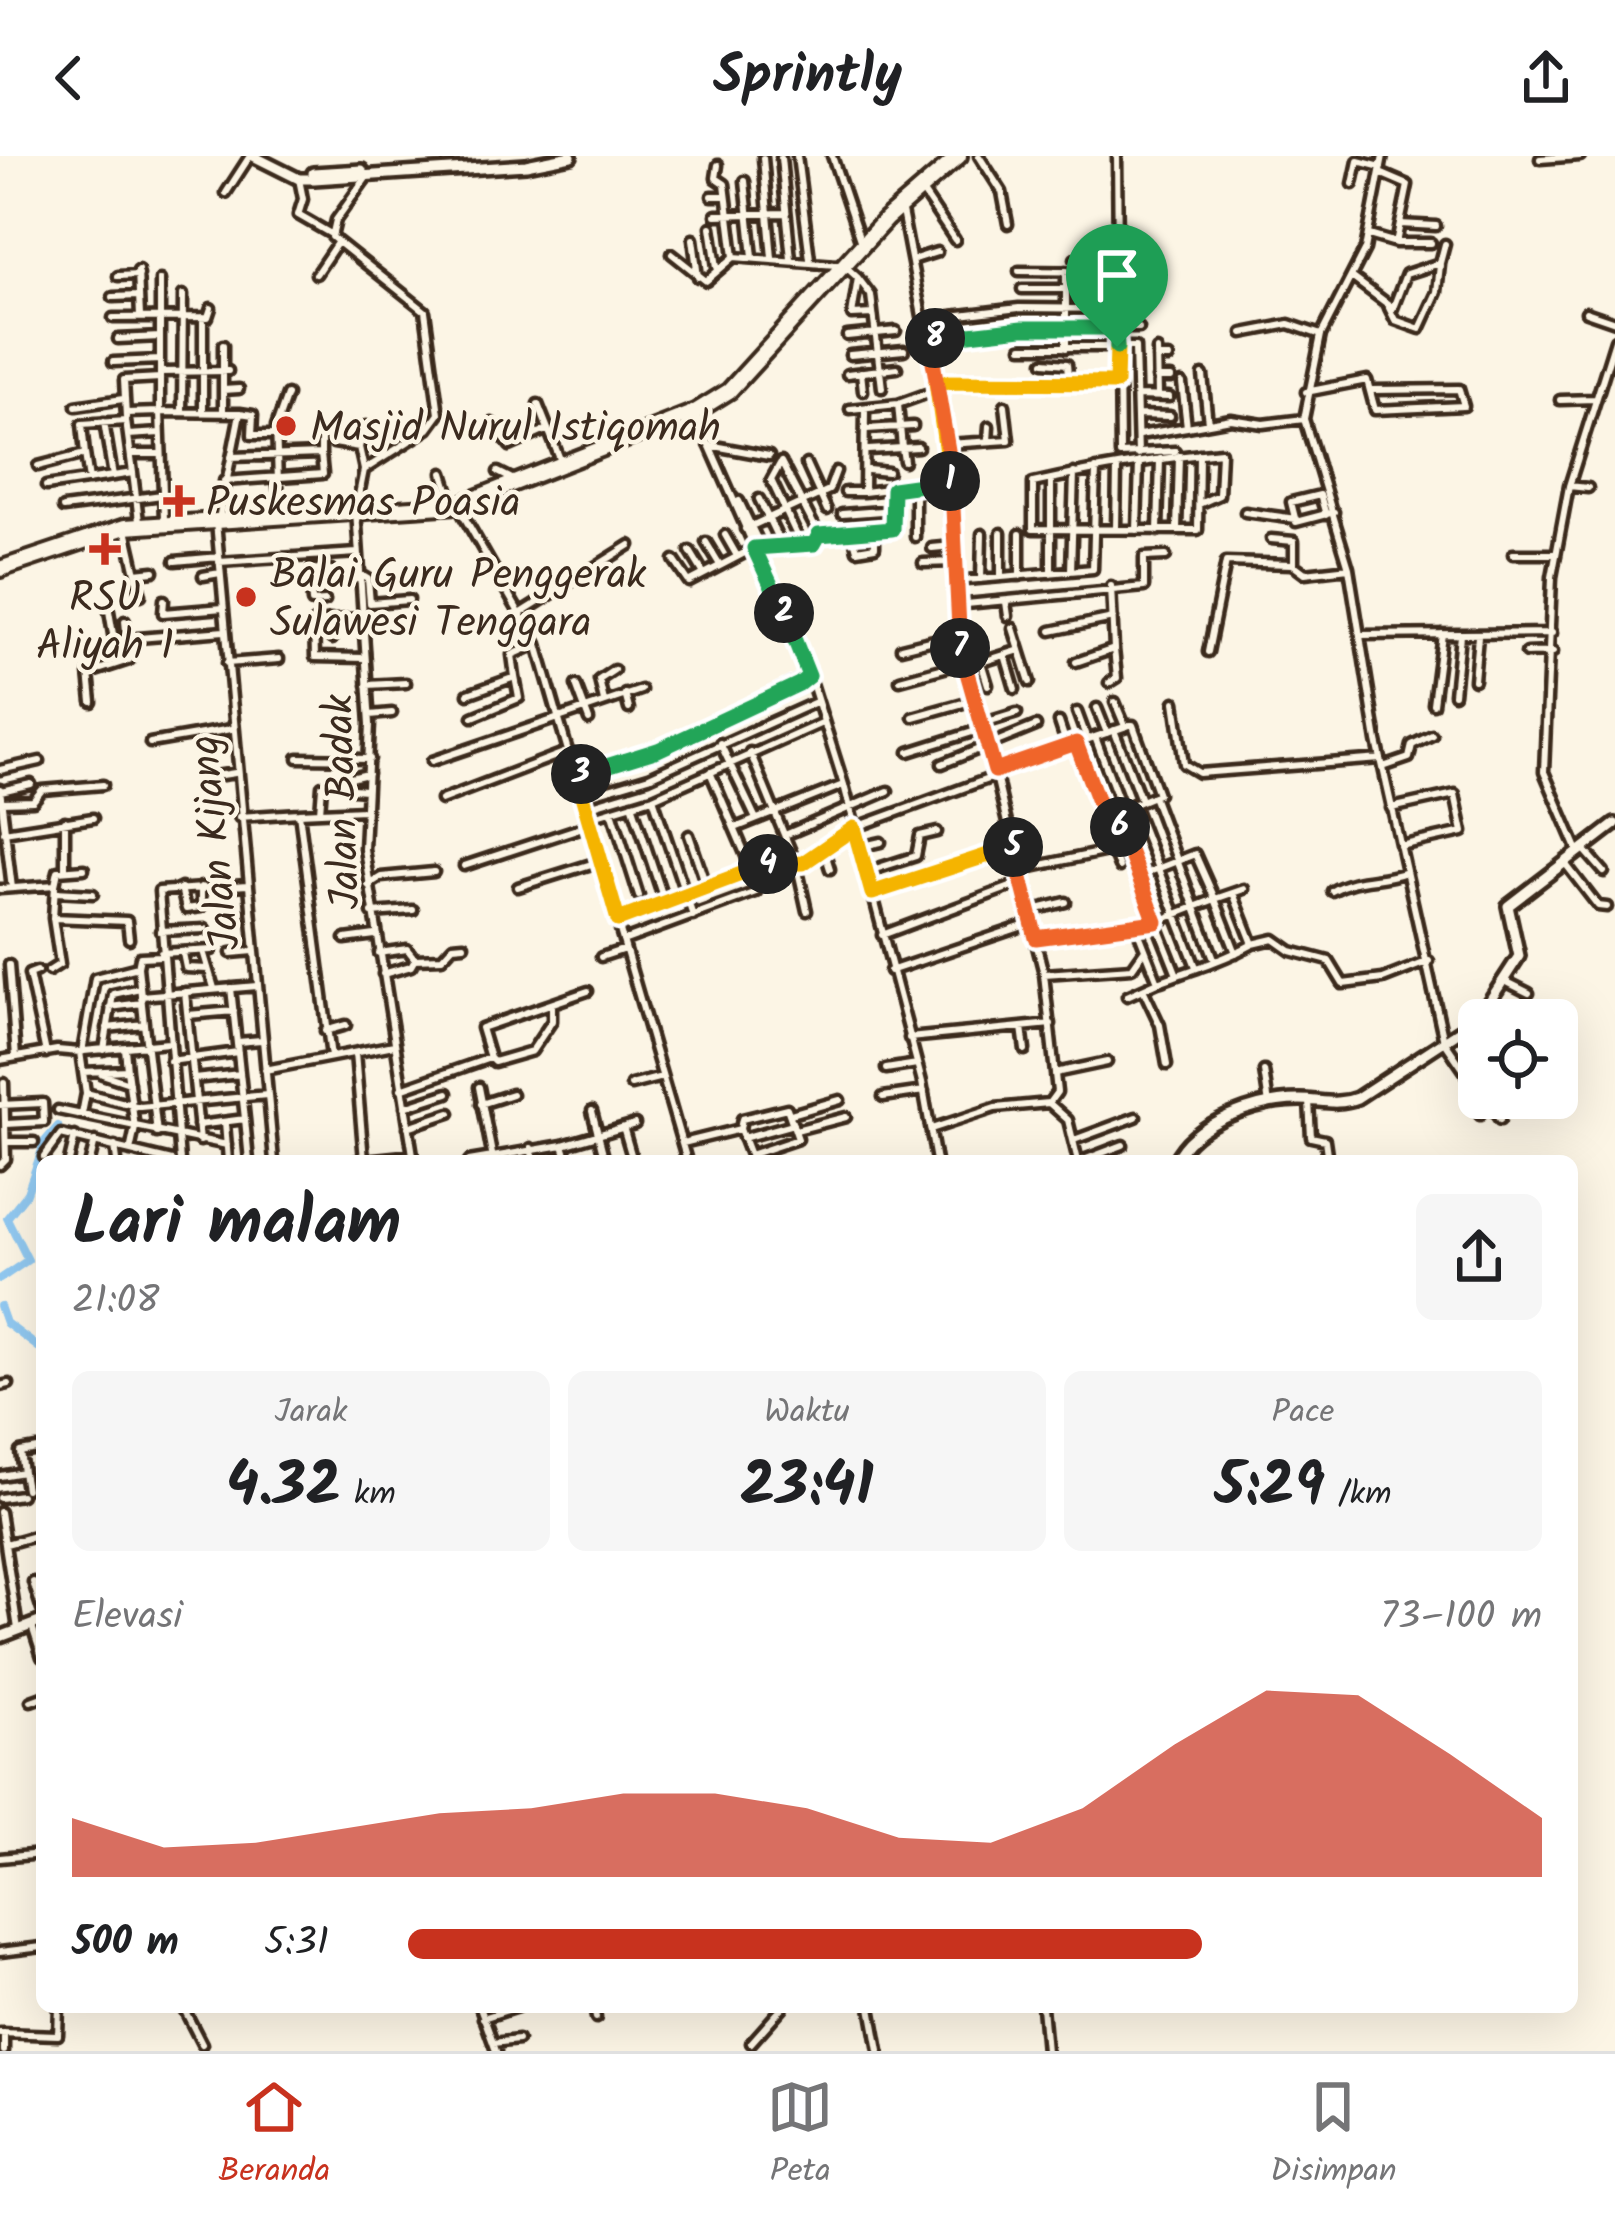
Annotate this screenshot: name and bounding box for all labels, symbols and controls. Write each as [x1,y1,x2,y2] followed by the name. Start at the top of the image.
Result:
[713,35,902,121] text: Sprintly
[36,45,102,111] icon: back
[1513,45,1579,111] icon: share
[1066,224,1168,347] pin
[1084,242,1150,308] icon: arrive
[905,308,965,368] pin: 8
[925,311,945,364] text: 8
[310,396,721,463] place label: Masjid Nurul Istiqomah
[273,413,299,439] marker: Masjid Nurul Istiqomah
[920,451,980,511] pin: 1
[945,454,955,507] text: 1
[206,471,520,538] place label: Puskesmas Poasia
[163,485,195,517] marker: Puskesmas Poasia
[89,533,121,565] marker: RSU Aliyah 1
[270,543,647,658] place label: Balai Guru Penggerak Sulawesi Tenggara
[36,566,174,681] place label: RSU Aliyah 1
[754,583,814,643] pin: 2
[233,584,259,610] marker: Balai Guru Penggerak Sulawesi Tenggara
[774,586,794,639] text: 2
[930,618,990,678] pin: 7
[952,621,968,674] text: 7
[306,693,381,911] street label: Jalan Badak
[172,732,261,954] street label: Jalan Kijang
[551,744,611,804] pin: 3
[572,747,590,800] text: 3
[1090,797,1150,857] pin: 6
[1111,800,1129,853] text: 6
[983,817,1043,877] pin: 5
[1005,820,1021,873] text: 5
[738,834,798,894] pin: 4
[759,837,777,890] text: 4
[1458,999,1578,1119] map controls
[1458,999,1578,1119] button: locate
[72,1173,401,1278] text: Lari malam
[1416,1194,1542,1320] button: share
[72,1271,159,1333] text: 21:08
[275,1387,347,1440] text: Jarak
[764,1387,850,1440] text: Waktu
[1272,1387,1334,1440] text: Pace
[226,1440,341,1536] text: 4.32
[740,1440,874,1536] text: 23:41
[1214,1440,1325,1536] text: 5:29
[341,1469,396,1522] text: km
[1325,1469,1392,1522] text: /km
[72,1587,183,1649] text: Elevasi
[1380,1587,1542,1649] text: 73–100 m
[72,1913,179,1975] text: 500 m
[264,1913,329,1975] text: 5:31
[219,2074,330,2199] tab: Beranda
[767,2074,833,2199] tab: Peta
[1270,2074,1396,2199] tab: Disimpan

